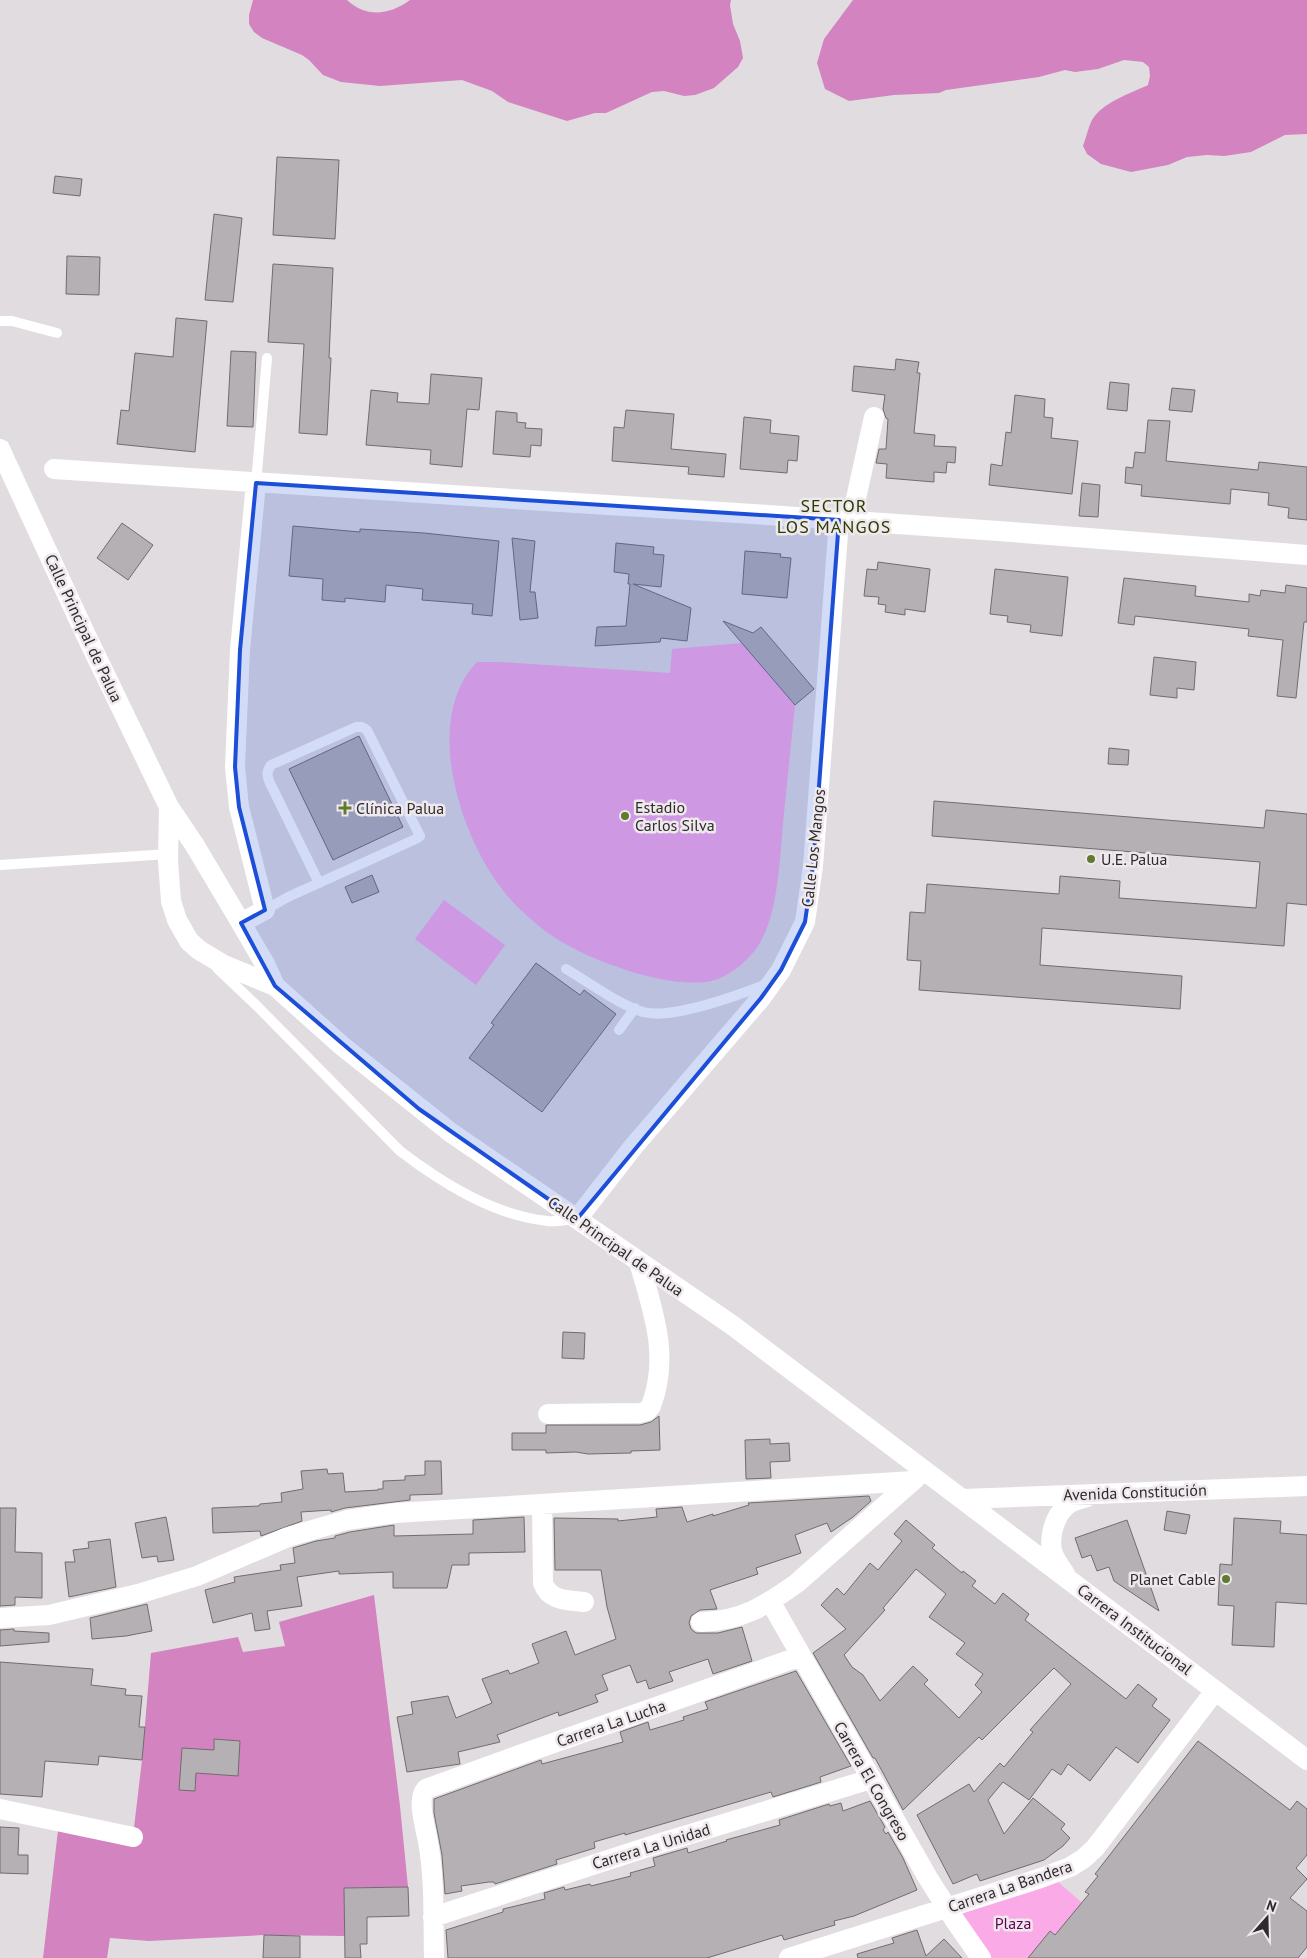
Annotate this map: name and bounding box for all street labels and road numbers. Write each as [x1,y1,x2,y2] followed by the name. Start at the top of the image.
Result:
[41,551,127,705] street label: Calle Principal de Palua
[797,788,829,908] street label: Calle Los Mangos
[544,1192,688,1300] street label: Calle Principal de Palua
[1063,1480,1207,1504] street label: Avenida Constitución
[1074,1579,1197,1679] street label: Carrera Institucional
[554,1695,668,1751] street label: Carrera La Lucha
[830,1718,914,1844] street label: Carrera El Congreso
[590,1819,712,1873] street label: Carrera La Unidad
[945,1855,1075,1917] street label: Carrera La Bandera

